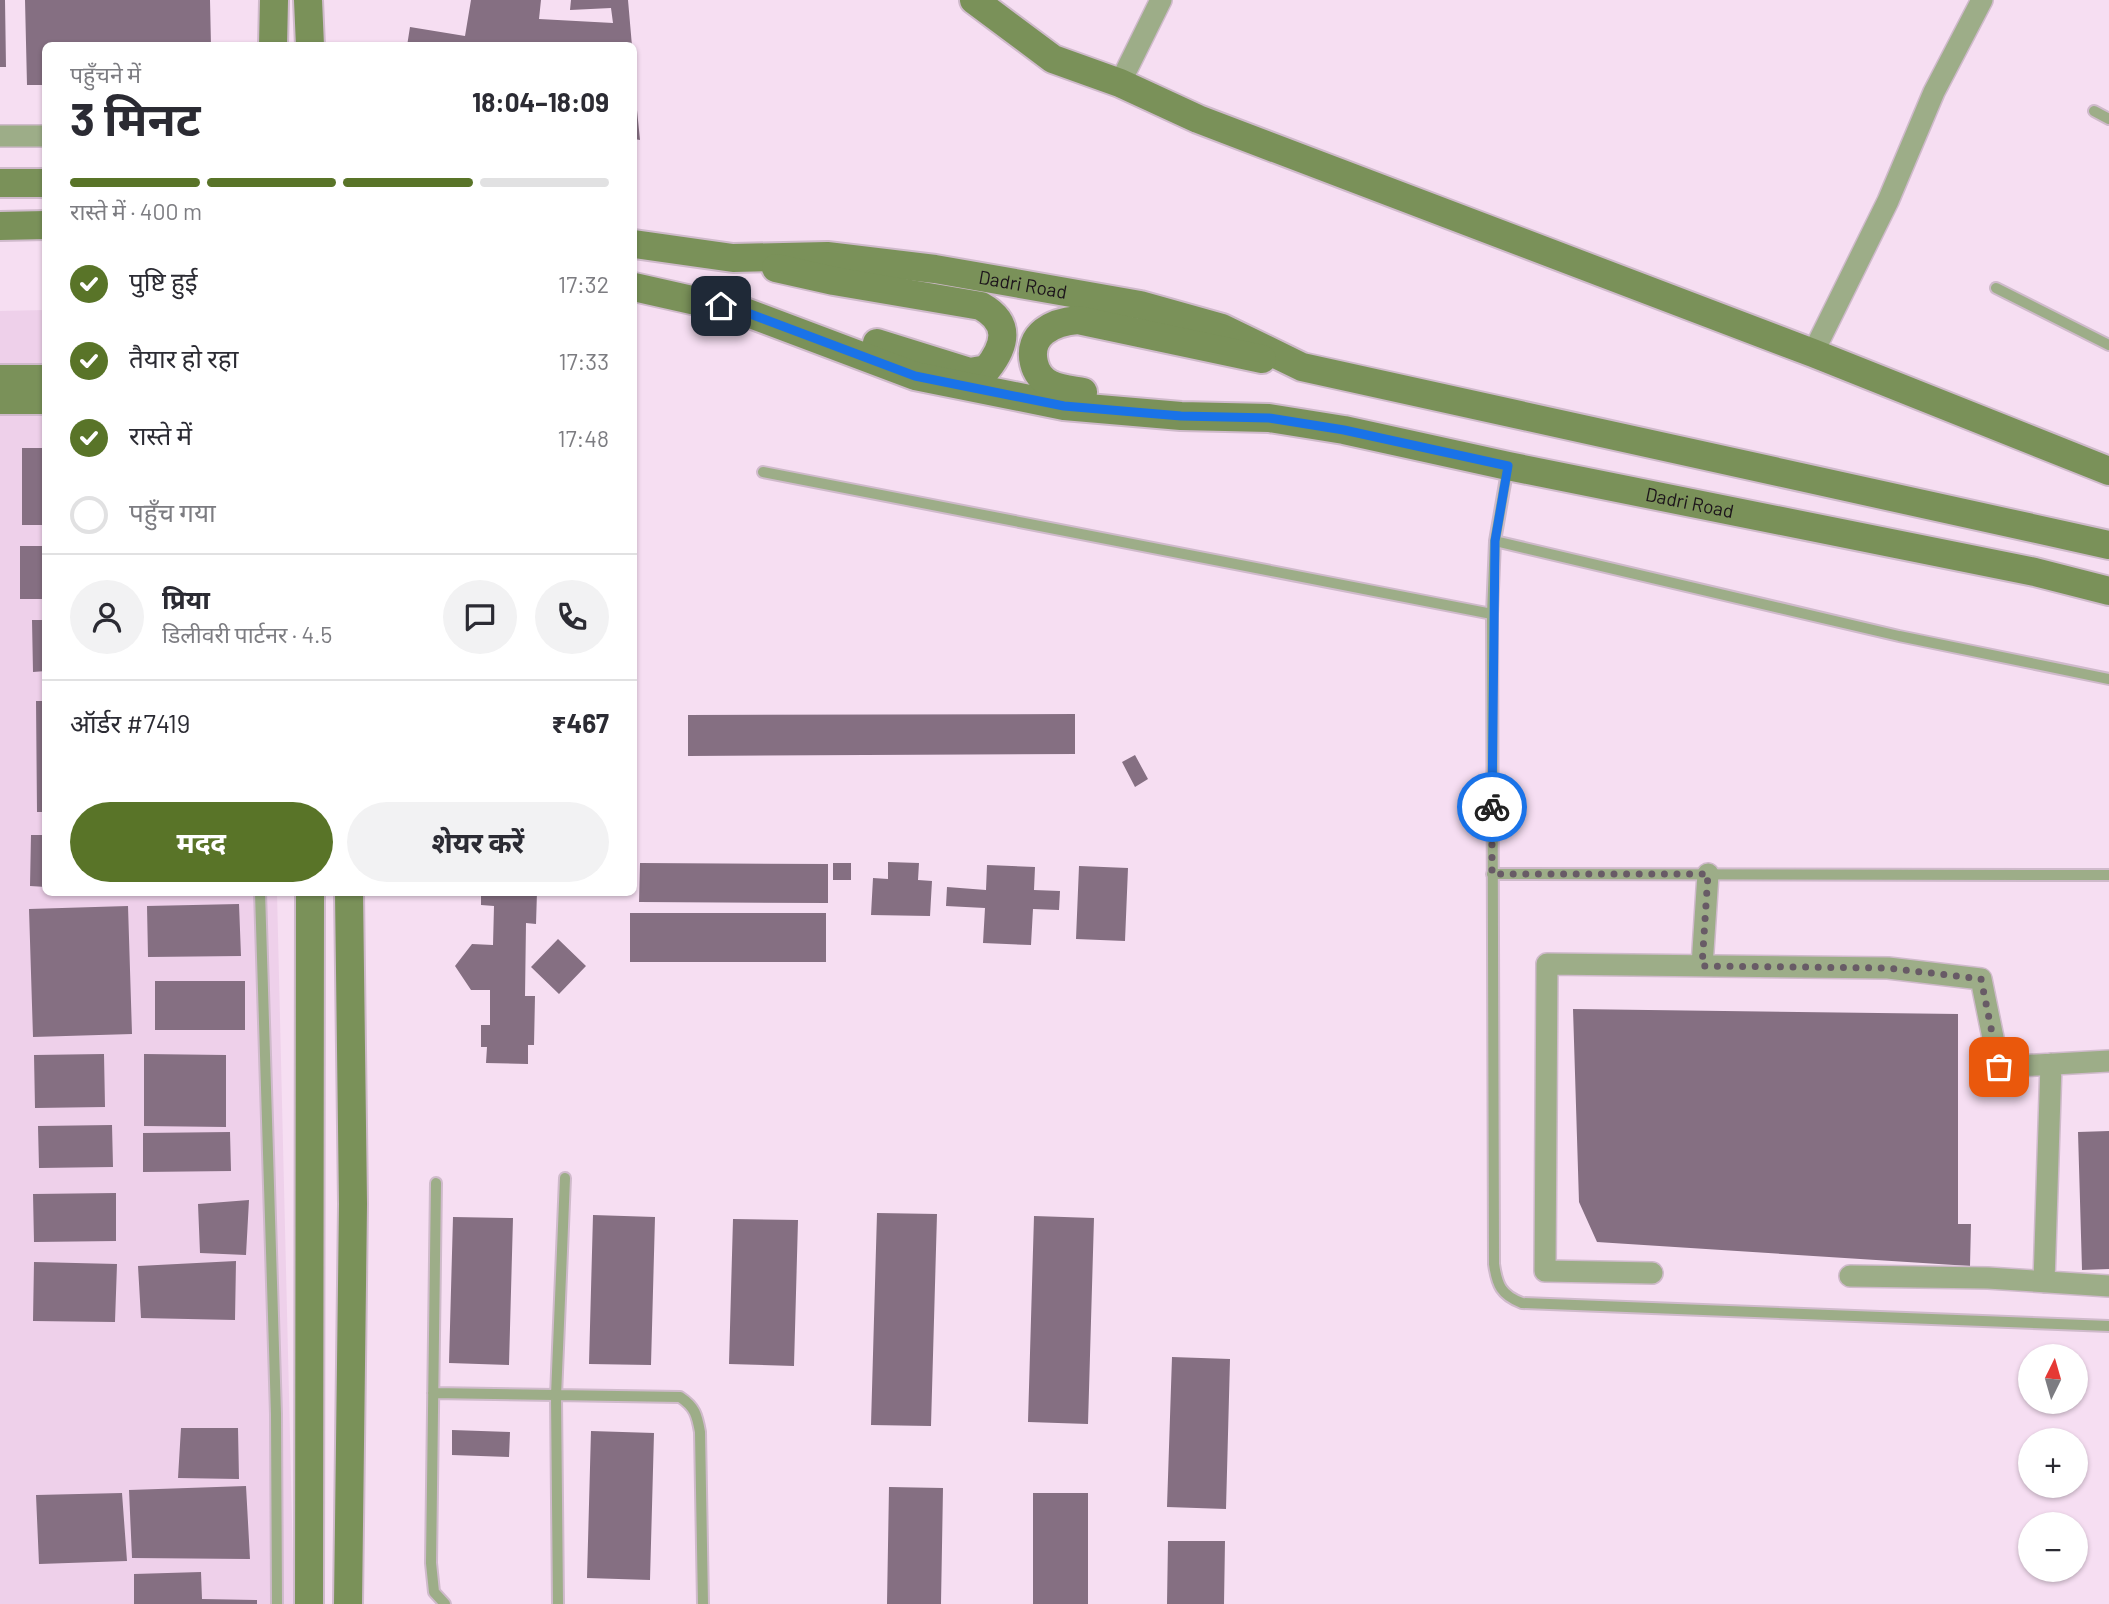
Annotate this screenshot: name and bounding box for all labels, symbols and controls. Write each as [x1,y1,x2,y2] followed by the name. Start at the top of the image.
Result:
[70,60,141,88] text: पहुँचने में
[472,86,609,117] text: 18:04–18:09
[70,90,201,145] text: 3 मिनट
[70,197,202,225] text: रास्ते में · 400 m
[70,265,108,303] icon: check
[129,265,197,296] text: पुष्टि हुई
[977,265,1069,303] street label: Dadri Road
[558,270,609,298] text: 17:32
[691,276,751,336] pin
[702,287,740,325] icon: home
[70,342,108,380] icon: check
[129,342,238,373] text: तैयार हो रहा
[559,347,609,375] text: 17:33
[70,419,108,457] icon: check
[129,419,192,450] text: रास्ते में
[558,424,609,452] text: 17:48
[1644,482,1736,522] street label: Dadri Road
[129,496,216,527] text: पहुँच गया
[70,580,144,654] button: person
[443,580,517,654] button: chat
[535,580,609,654] button: phone
[162,583,210,614] text: प्रिया
[162,620,332,648] text: डिलीवरी पार्टनर · 4.5
[70,707,190,738] text: ऑर्डर #7419
[552,707,609,738] text: ₹467
[1457,772,1527,842] courier
[1473,788,1511,826] icon: bike
[70,802,333,882] button: मदद
[347,802,609,882] button: शेयर करें
[1969,1037,2029,1097] pin
[1980,1048,2018,1086] icon: bag
[2018,1344,2088,1414] north arrow
[2018,1344,2088,1582] map controls
[2018,1428,2088,1498] button: +
[2018,1512,2088,1582] button: −

